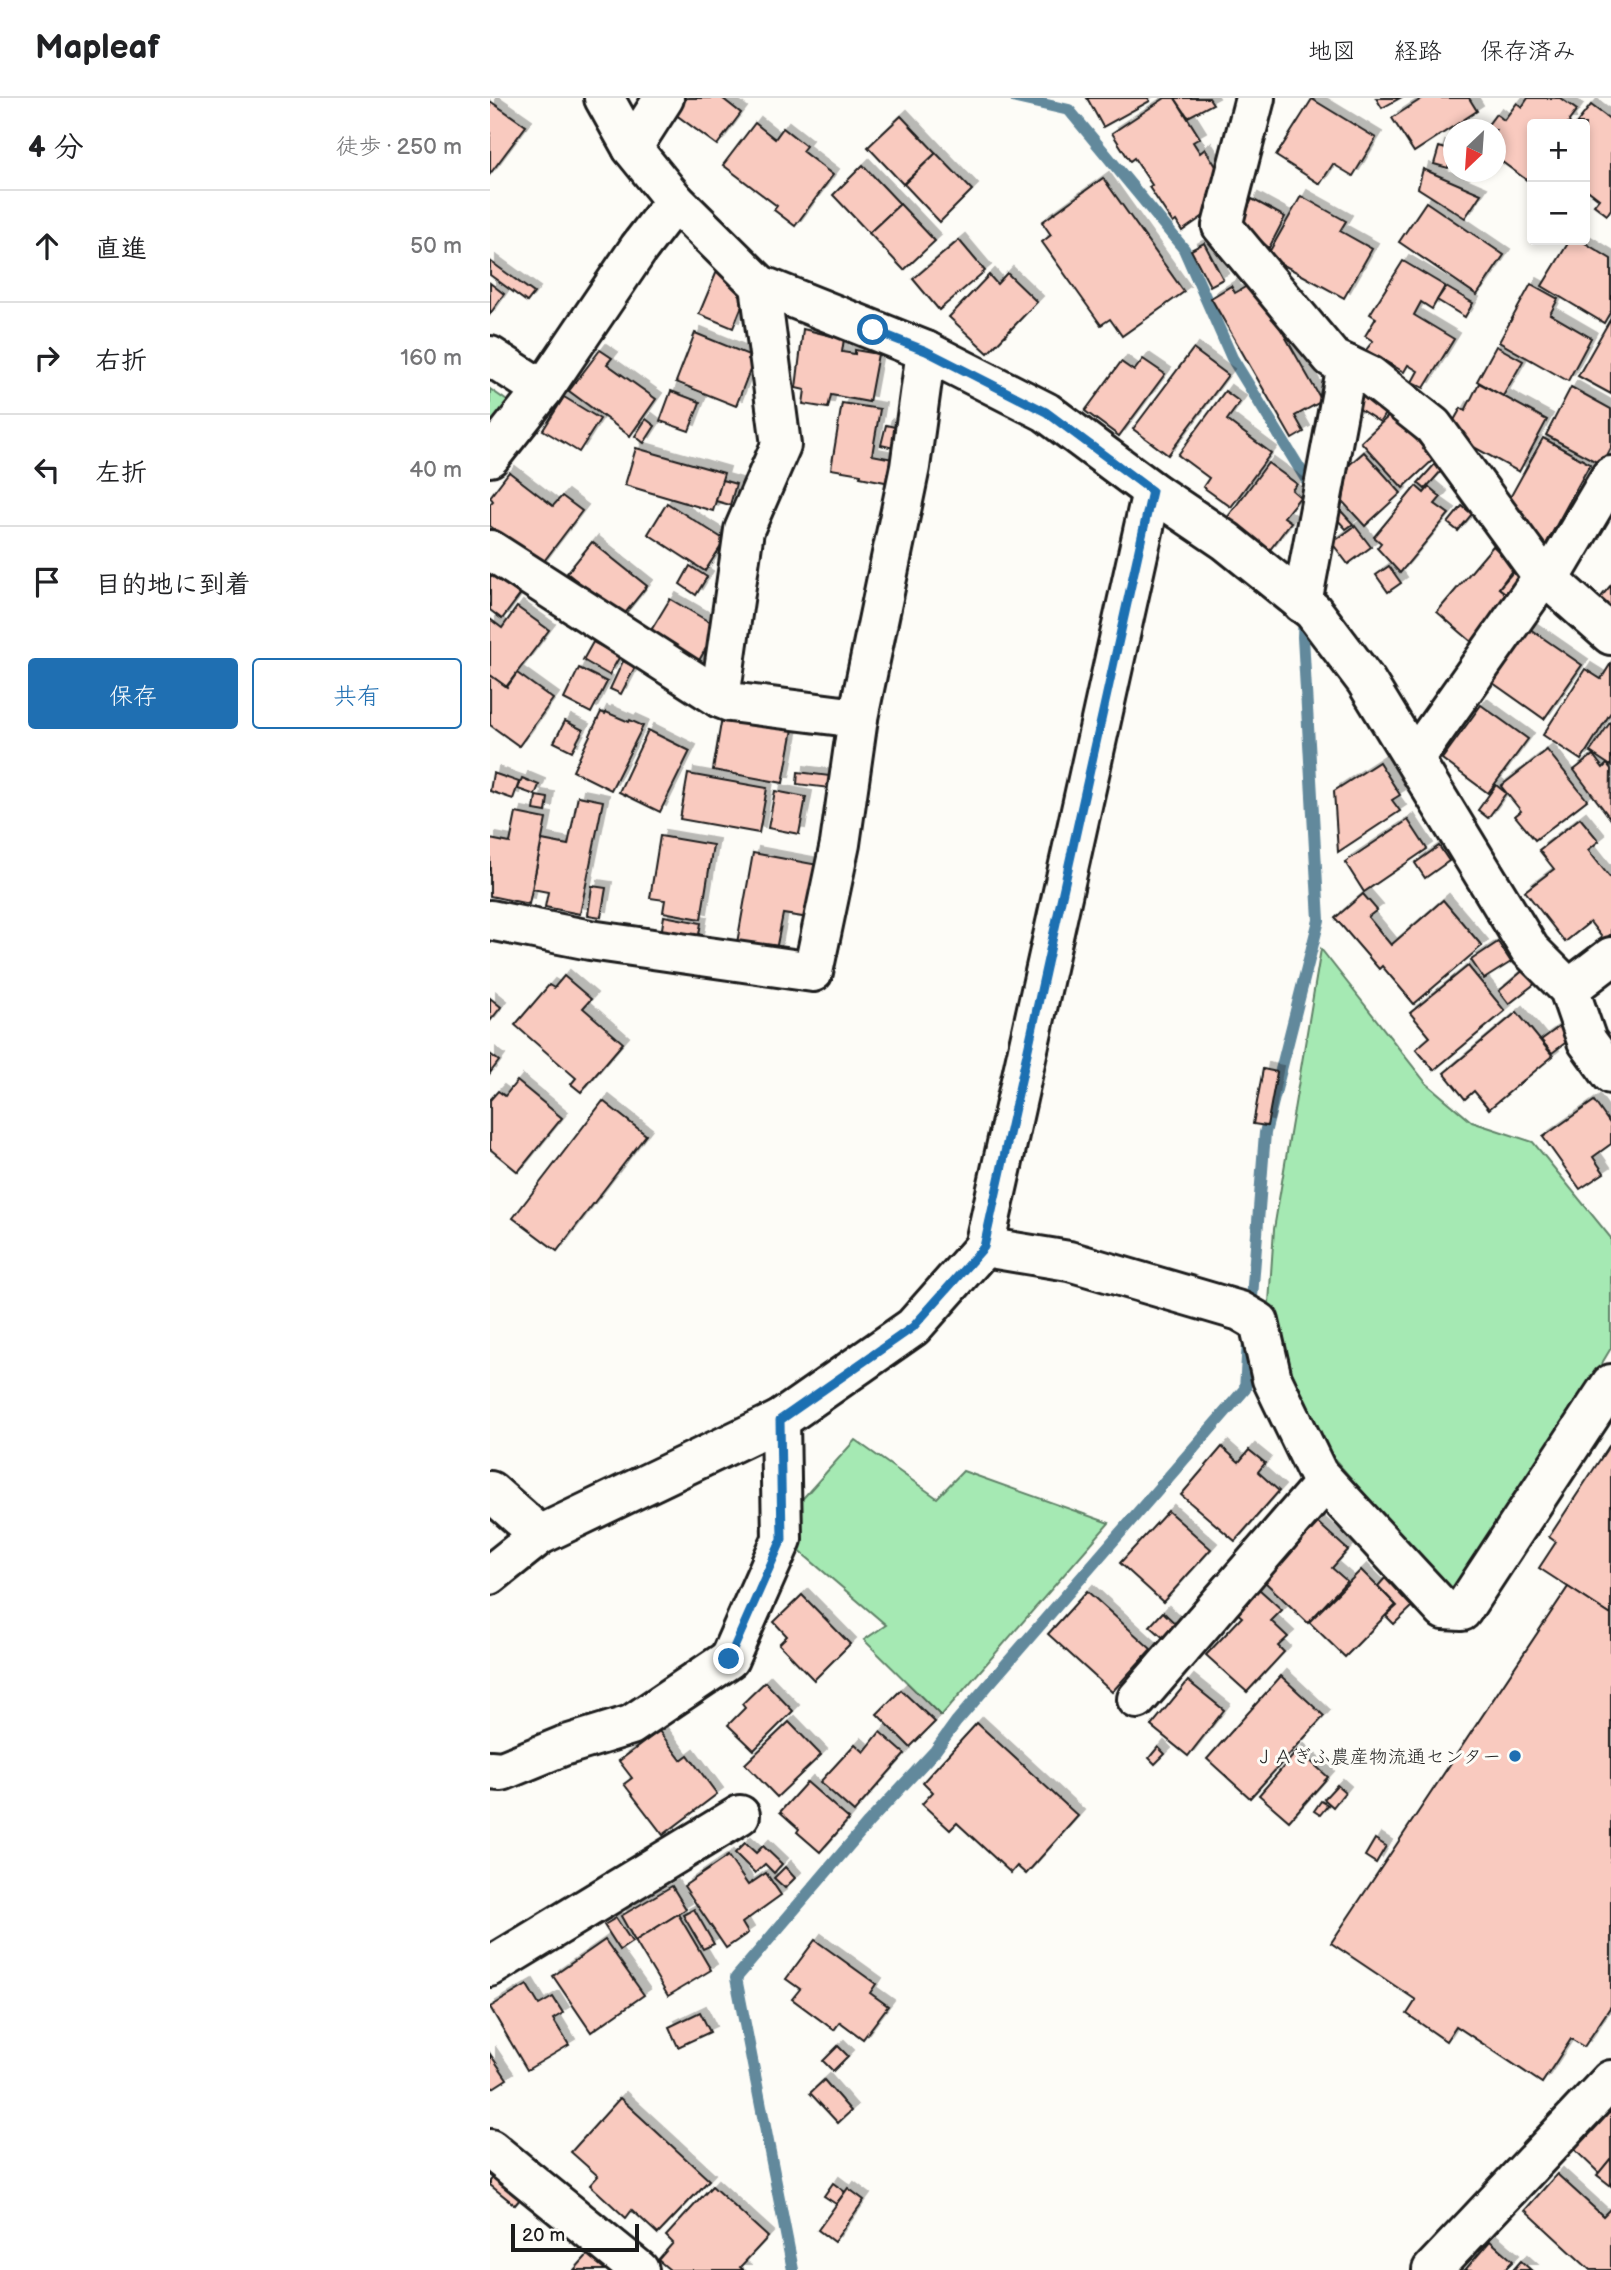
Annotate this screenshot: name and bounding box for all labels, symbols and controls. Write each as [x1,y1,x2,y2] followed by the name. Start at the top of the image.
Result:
[35,28,160,68] text: Mapleaf
[1308,37,1356,66] text: 地図
[1394,37,1442,66] text: 経路
[1480,37,1576,66] text: 保存済み
[1443,119,1506,182] north arrow
[1527,119,1590,245] map controls
[1527,119,1590,182] button: +
[28,130,84,166] text: 4 分
[335,133,462,161] text: 徒歩 · 250 m
[1527,182,1590,245] button: −
[28,227,66,265] icon: ahead
[410,232,462,260] text: 50 m
[95,234,147,265] text: 直進
[857,314,888,345] route start
[28,339,66,377] icon: right
[400,344,462,372] text: 160 m
[95,346,147,377] text: 右折
[28,451,66,489] icon: left
[409,456,462,484] text: 40 m
[95,458,147,489] text: 左折
[28,563,66,601] icon: arrive
[95,570,251,601] text: 目的地に到着
[28,658,238,729] button: 保存
[252,658,462,729] button: 共有
[713,1643,744,1674] route end
[1255,1746,1501,1769] place label: ＪＡぎふ農産物流通センター
[1507,1748,1523,1764] marker: ＪＡぎふ農産物流通センター
[511,2221,639,2253] scale bar
[522,2224,565,2247] text: 20 m

